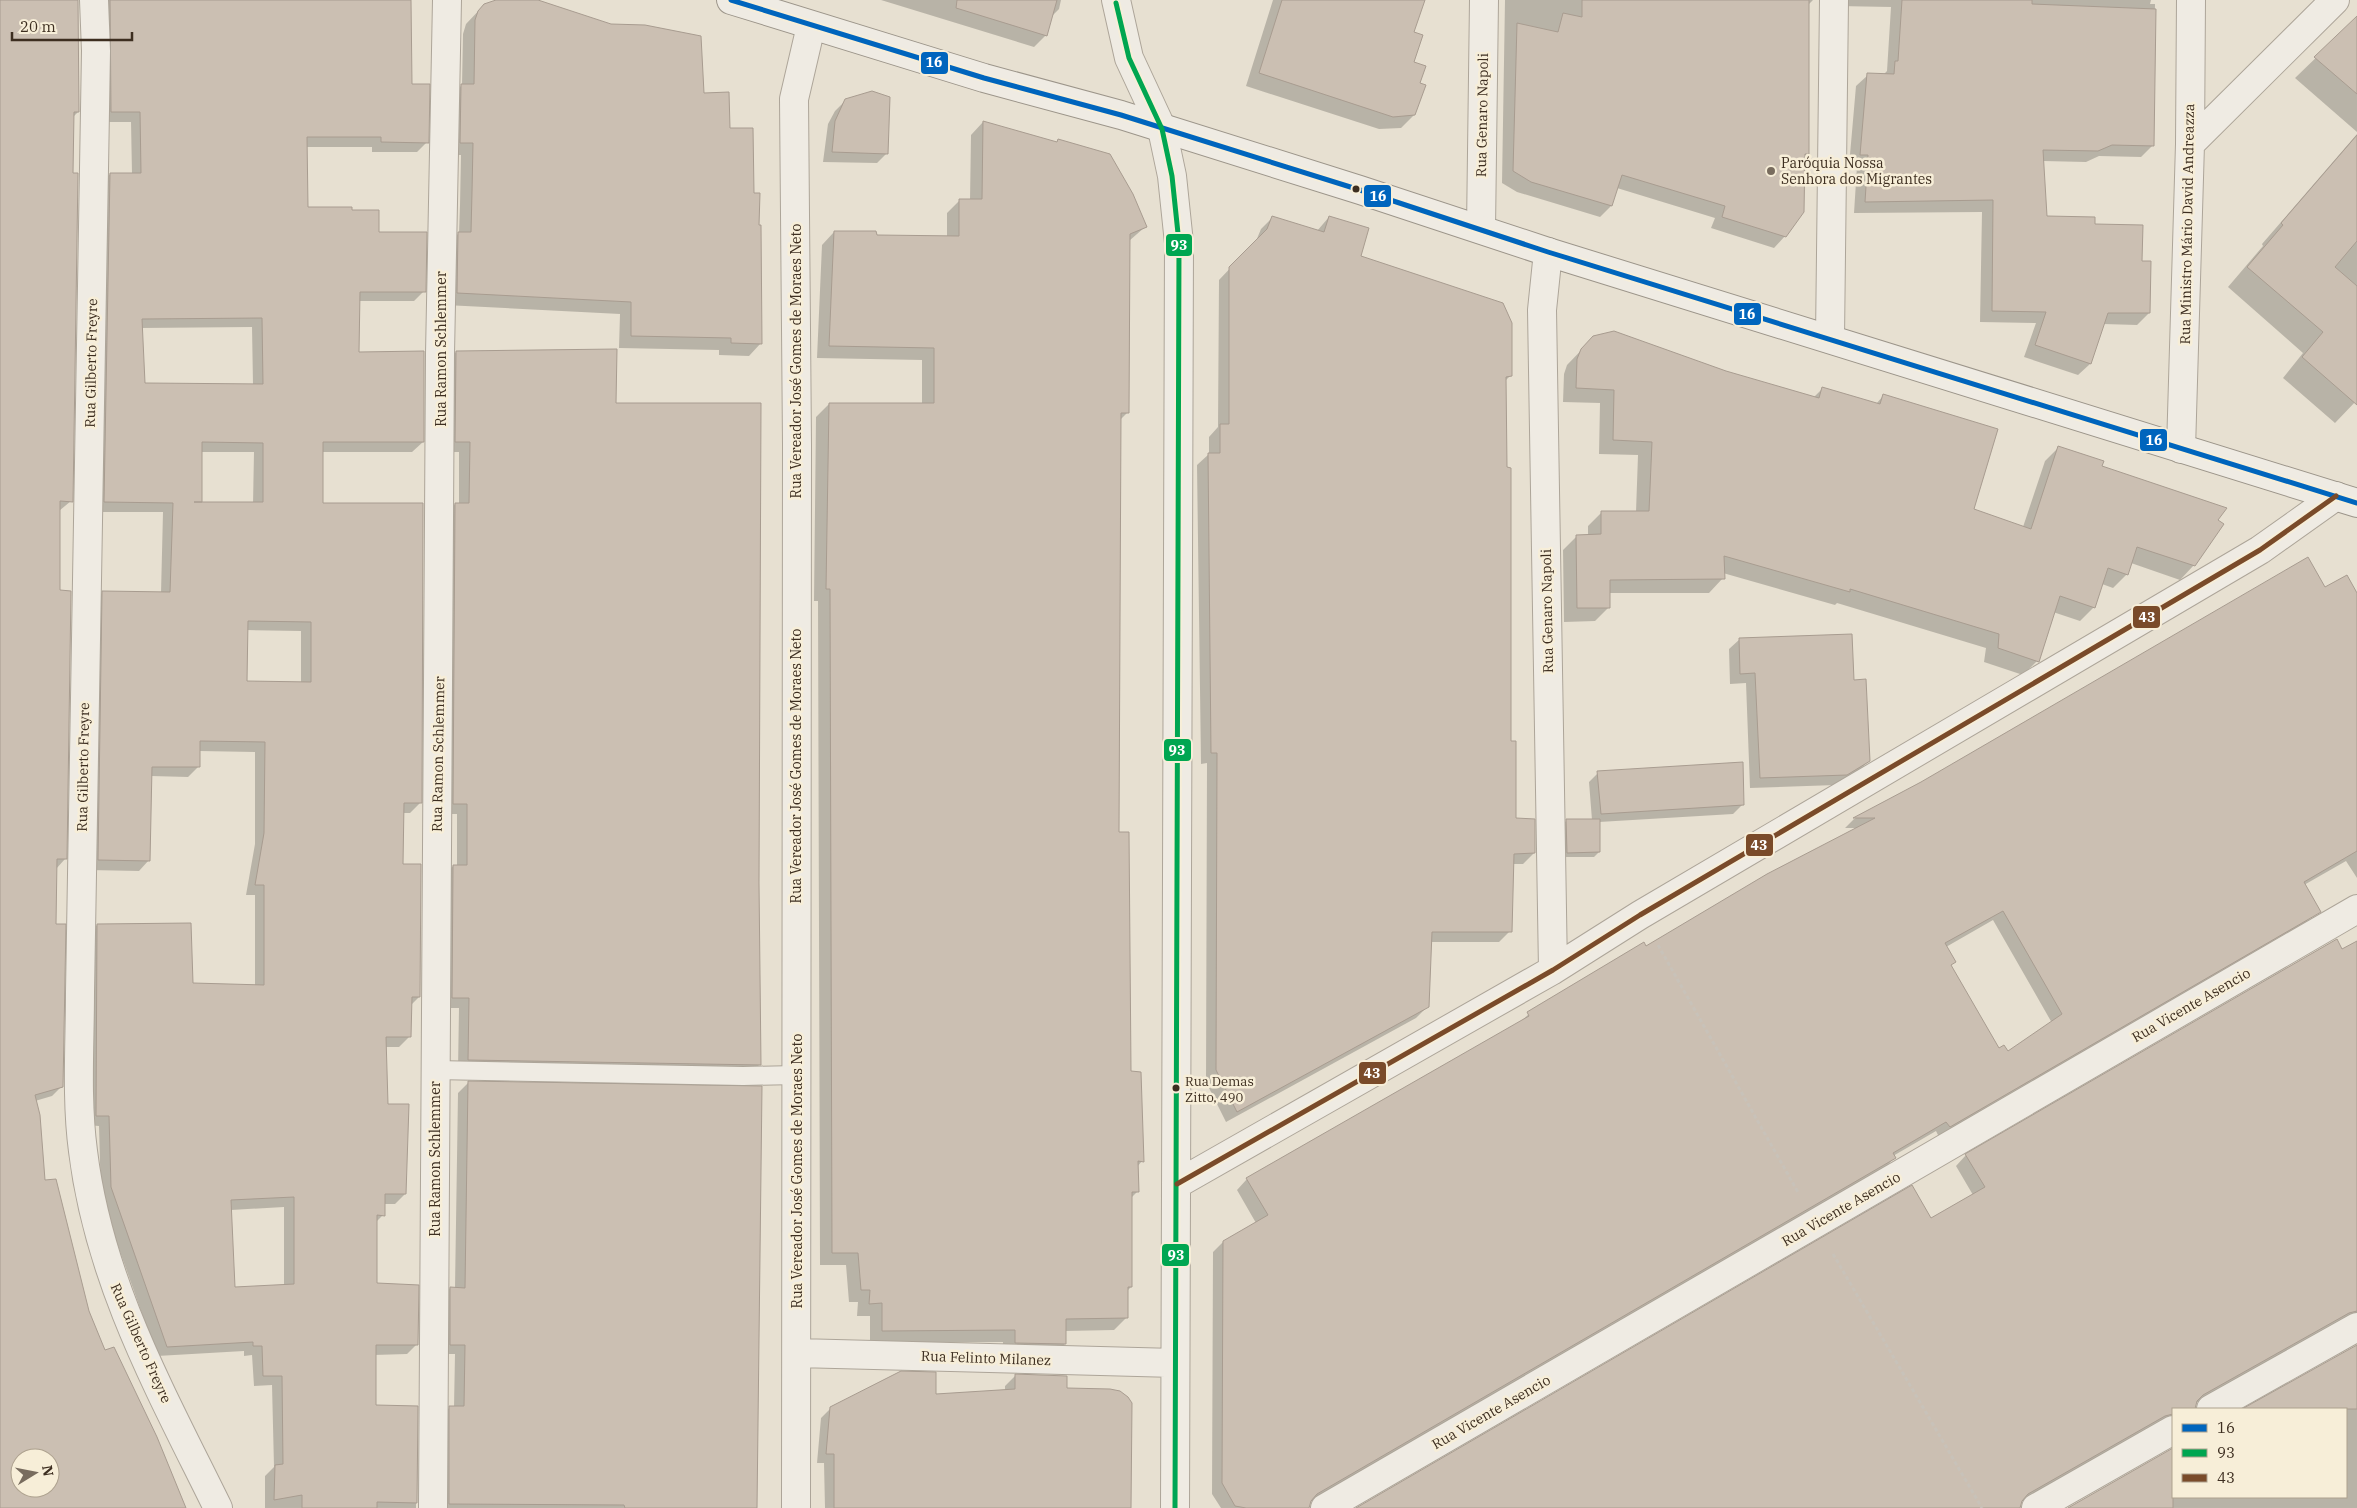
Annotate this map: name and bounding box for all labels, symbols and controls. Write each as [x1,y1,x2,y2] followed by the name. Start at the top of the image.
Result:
[12,10,132,42] scale bar
[20,17,56,36] text: 20 m
[920,51,949,75] line badge: 16
[926,53,942,71] text: 16
[1472,53,1492,177] street label: Rua Genaro Napoli
[2176,103,2198,345] street label: Rua Ministro Mário David Andreazza
[1781,154,1932,188] place label: Paróquia Nossa Senhora dos Migrantes
[1765,165,1777,177] marker: Paróquia Nossa Senhora dos Migrantes
[1351,184,1361,194] unlabelled marker
[1363,184,1392,208] line badge: 16
[1370,187,1386,205] text: 16
[787,223,805,498] street label: Rua Vereador José Gomes de Moraes Neto
[1165,233,1193,257] line badge: 93
[1171,236,1187,254] text: 93
[432,270,450,427] street label: Rua Ramon Schlemmer
[81,298,101,428] street label: Rua Gilberto Freyre
[1733,302,1762,326] line badge: 16
[1739,305,1755,323] text: 16
[2139,428,2168,452] line badge: 16
[2146,431,2162,449] text: 16
[1537,549,1557,673] street label: Rua Genaro Napoli
[2132,605,2161,629] line badge: 43
[2139,608,2155,626] text: 43
[787,628,805,903] street label: Rua Vereador José Gomes de Moraes Neto
[428,675,448,832] street label: Rua Ramon Schlemmer
[73,702,93,832] street label: Rua Gilberto Freyre
[1163,738,1192,762] line badge: 93
[1169,741,1185,759] text: 93
[1745,833,1774,857] line badge: 43
[1751,836,1767,854] text: 43
[2128,964,2254,1046] street label: Rua Vicente Asencio
[788,1033,806,1308] street label: Rua Vereador José Gomes de Moraes Neto
[1358,1061,1387,1085] line badge: 43
[1364,1064,1380,1082] text: 43
[1185,1073,1254,1106] place label: Rua Demas Zitto, 490
[426,1080,444,1237] street label: Rua Ramon Schlemmer
[1171,1083,1181,1093] marker: Rua Demas Zitto, 490
[1778,1168,1904,1250] street label: Rua Vicente Asencio
[1161,1243,1190,1267] line badge: 93
[1168,1246,1184,1264] text: 93
[106,1280,176,1406] street label: Rua Gilberto Freyre
[921,1347,1051,1369] street label: Rua Felinto Milanez
[1428,1371,1554,1453] street label: Rua Vicente Asencio
[2172,1408,2347,1498] legend
[2217,1418,2235,1437] text: 16
[2217,1443,2235,1462] text: 93
[10,1448,60,1498] north arrow
[38,1464,58,1478] text: N
[2217,1468,2235,1487] text: 43

